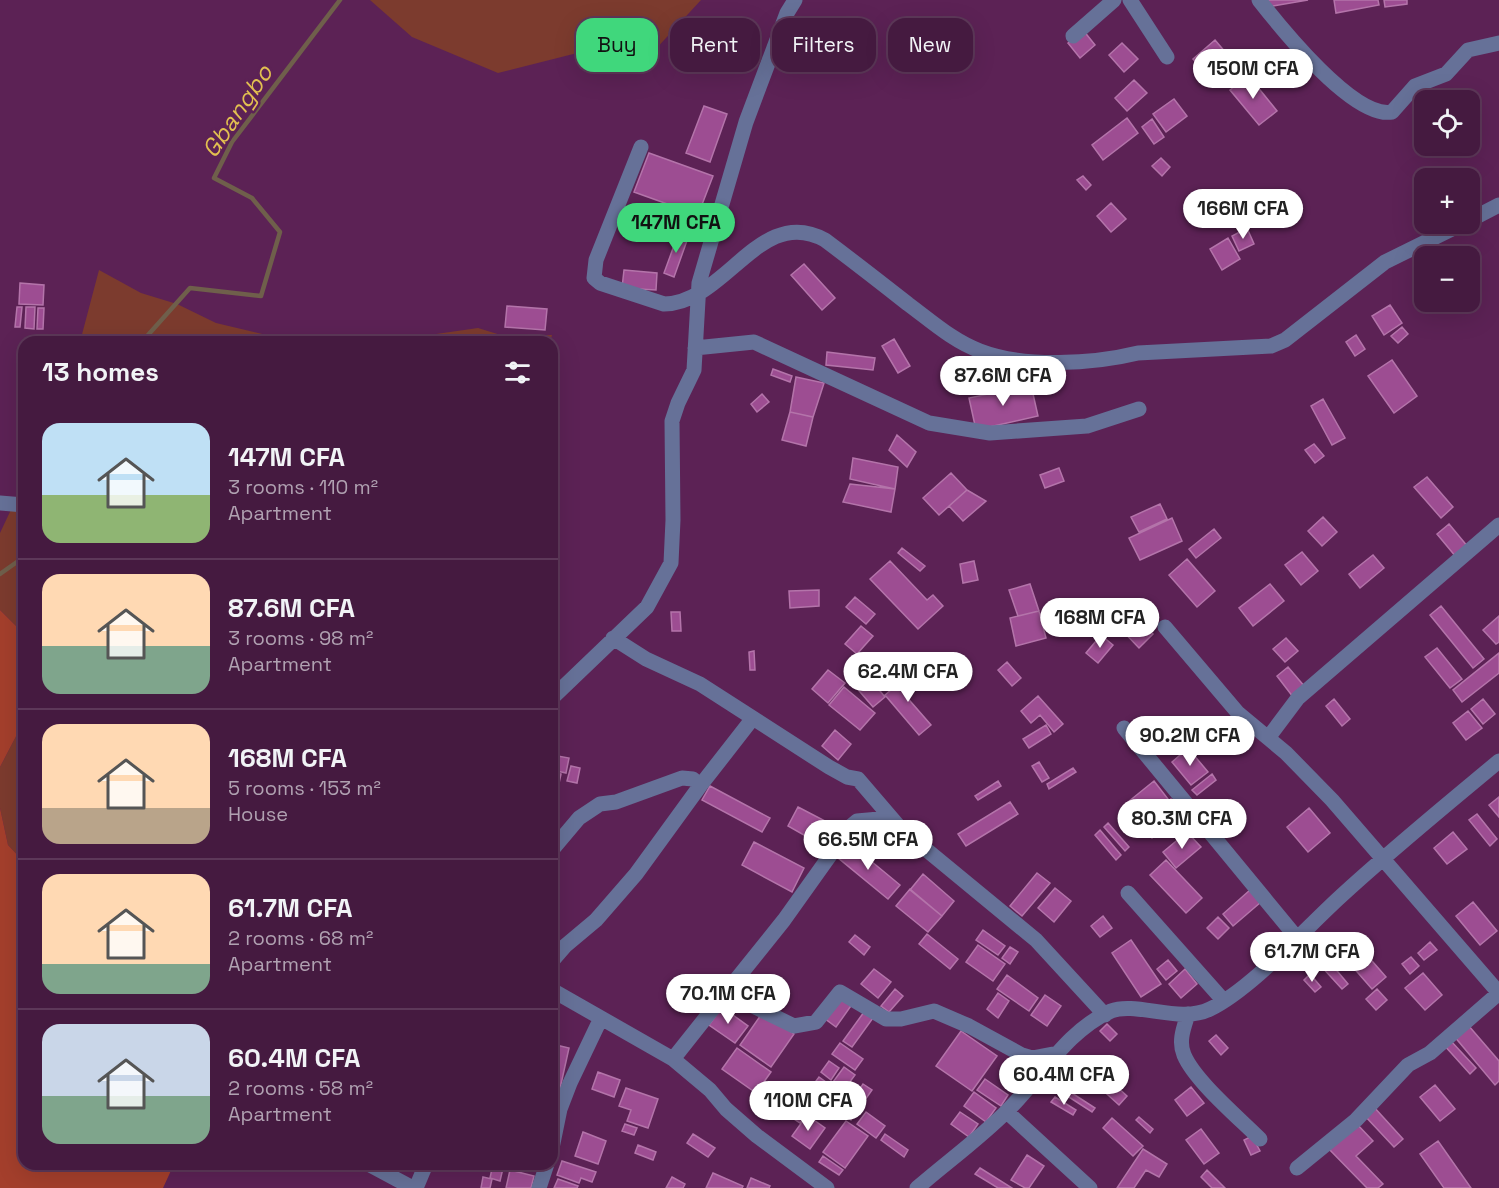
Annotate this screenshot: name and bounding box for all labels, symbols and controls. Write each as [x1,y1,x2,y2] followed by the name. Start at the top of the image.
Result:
[576,18,658,72] chip: Buy
[670,18,760,72] chip: Rent
[772,18,876,72] chip: Filters
[888,18,973,72] chip: New
[1191,49,1315,100] pin: 150M CFA
[1207,55,1299,81] text: 150M CFA
[195,58,280,163] water label: Gbangbo
[1414,90,1480,312] map controls
[1414,90,1480,156] button: locate
[1414,168,1480,234] button: +
[1181,189,1305,240] pin: 166M CFA
[1197,195,1289,221] text: 166M CFA
[614,203,738,254] pin: 147M CFA
[631,209,721,235] text: 147M CFA
[1414,246,1480,312] button: −
[42,355,159,389] text: 13 homes
[501,356,534,389] icon: filters
[934,356,1072,407] pin: 87.6M CFA
[954,362,1052,388] text: 87.6M CFA
[228,440,345,474] text: 147M CFA
[90,447,162,519] icon: home
[228,474,378,500] text: 3 rooms · 110 m²
[228,500,332,526] text: Apartment
[228,591,355,625] text: 87.6M CFA
[90,598,162,670] icon: home
[1038,598,1162,649] pin: 168M CFA
[1054,604,1146,630] text: 168M CFA
[228,625,373,651] text: 3 rooms · 98 m²
[228,651,332,677] text: Apartment
[839,652,977,703] pin: 62.4M CFA
[858,658,958,684] text: 62.4M CFA
[1121,716,1259,767] pin: 90.2M CFA
[1140,722,1241,748] text: 90.2M CFA
[228,741,347,775] text: 168M CFA
[90,748,162,820] icon: home
[228,775,381,801] text: 5 rooms · 153 m²
[1113,799,1251,850] pin: 80.3M CFA
[228,801,288,827] text: House
[1132,805,1232,831] text: 80.3M CFA
[799,820,937,871] pin: 66.5M CFA
[818,826,918,852] text: 66.5M CFA
[228,891,353,925] text: 61.7M CFA
[90,898,162,970] icon: home
[228,925,373,951] text: 2 rooms · 68 m²
[1243,932,1381,983] pin: 61.7M CFA
[1264,938,1360,964] text: 61.7M CFA
[228,951,332,977] text: Apartment
[659,974,797,1025] pin: 70.1M CFA
[680,980,776,1006] text: 70.1M CFA
[228,1041,360,1075] text: 60.4M CFA
[90,1048,162,1120] icon: home
[995,1055,1133,1106] pin: 60.4M CFA
[1013,1061,1115,1087] text: 60.4M CFA
[228,1075,373,1101] text: 2 rooms · 58 m²
[746,1081,870,1132] pin: 110M CFA
[763,1087,853,1113] text: 110M CFA
[228,1101,332,1127] text: Apartment

